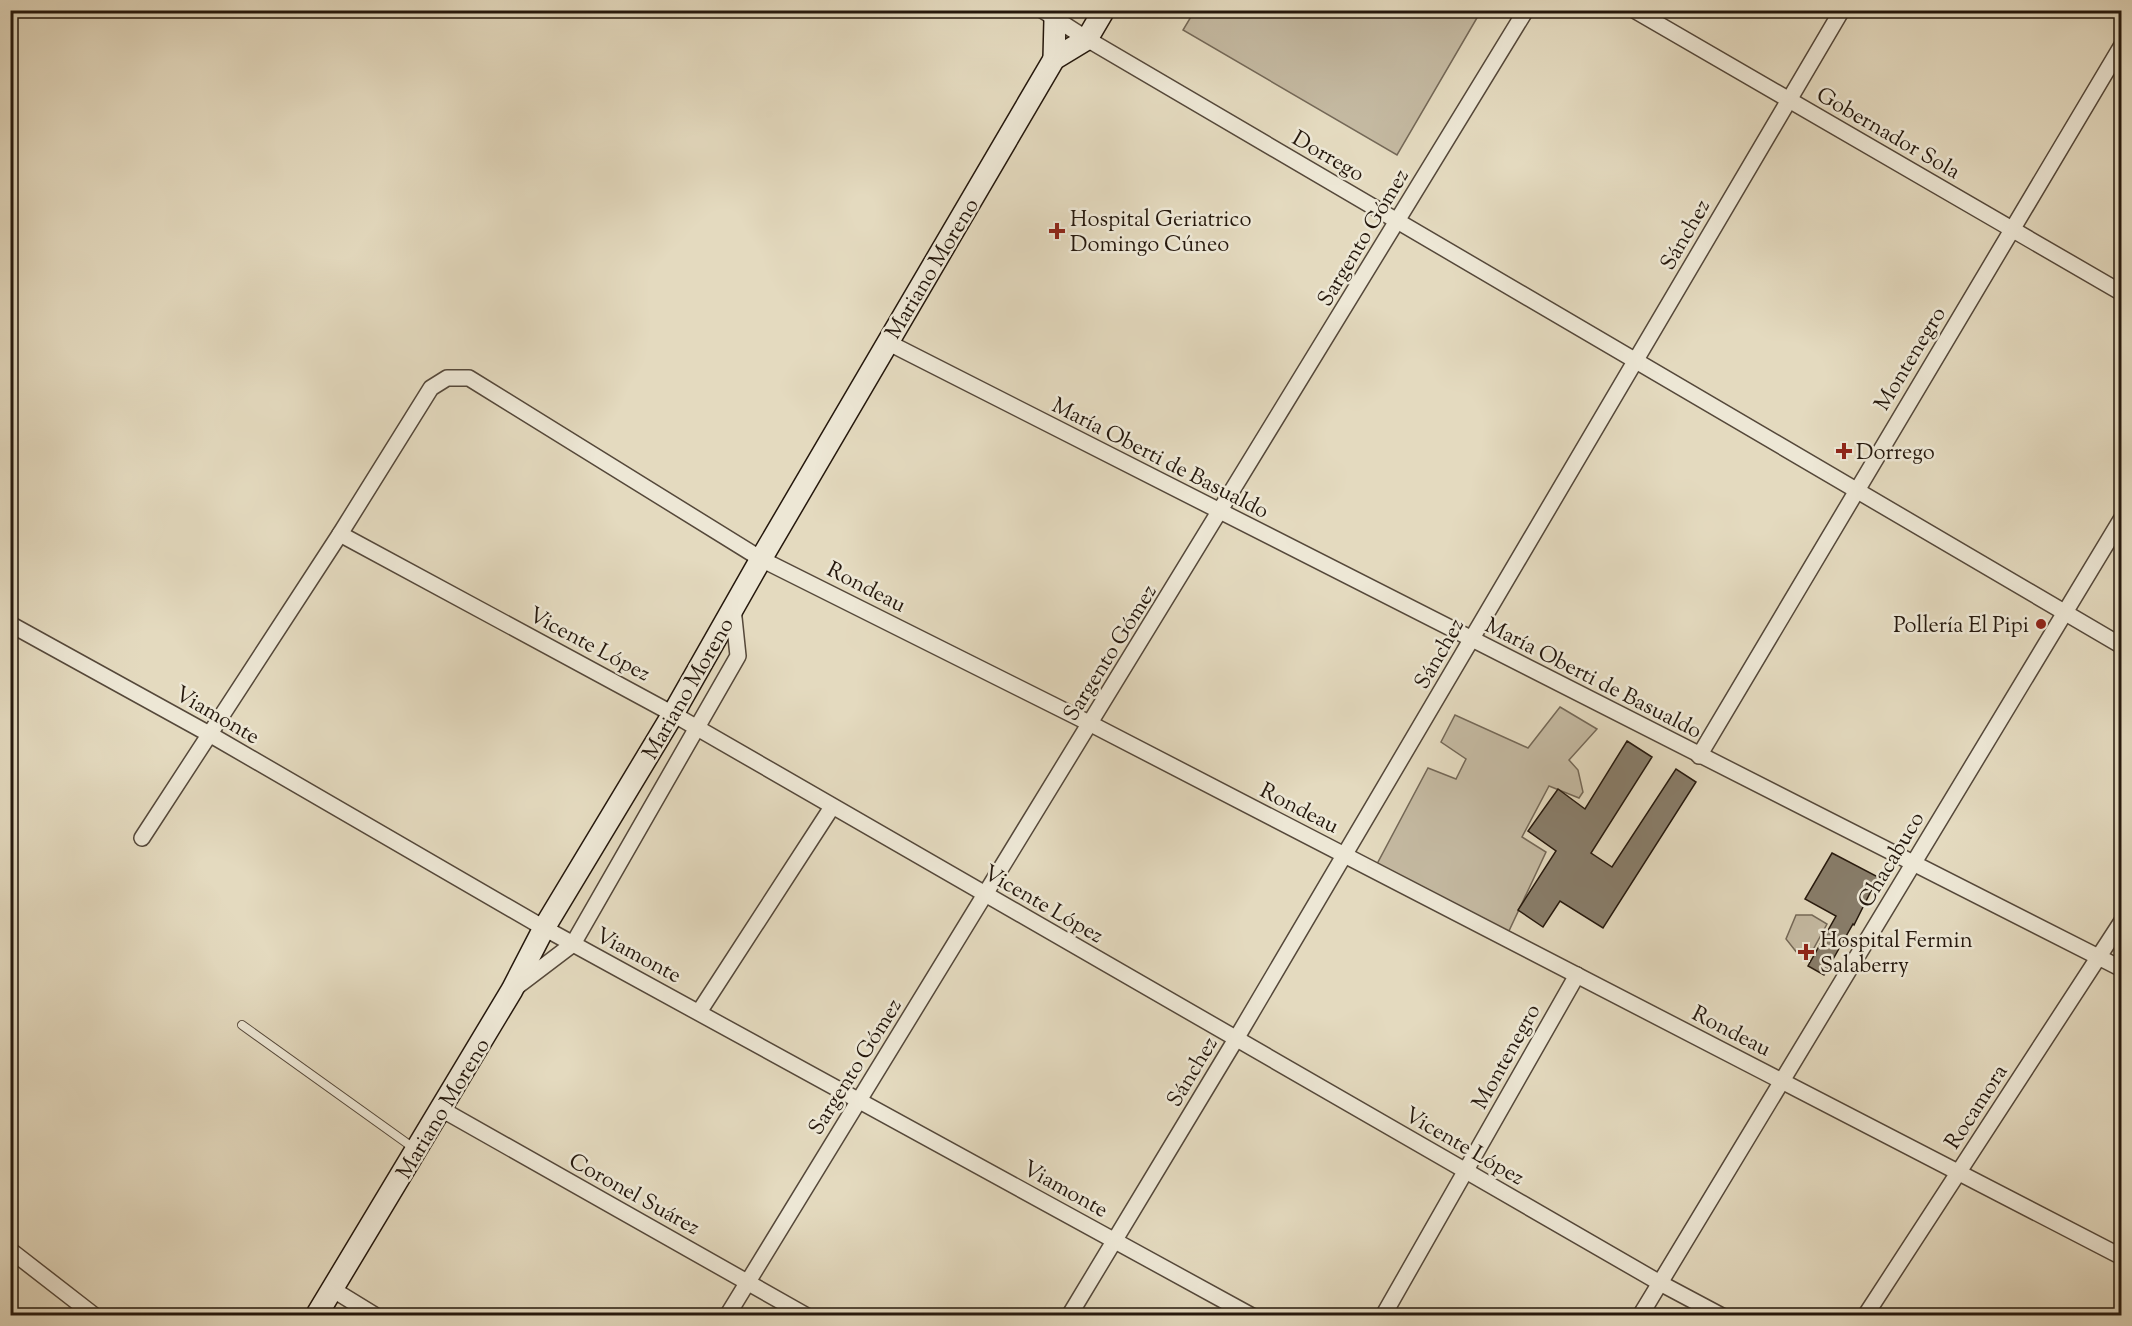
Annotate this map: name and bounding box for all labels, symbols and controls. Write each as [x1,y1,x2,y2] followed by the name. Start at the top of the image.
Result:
[1809,80,1966,189] street label: Gobernador Sola
[1285,124,1370,191] street label: Dorrego
[1311,164,1418,314] street label: Sargento Gómez
[879,193,988,346] street label: Mariano Moreno
[1653,194,1720,277] street label: Sánchez
[1070,205,1251,262] place label: Hospital Geriatrico Domingo Cúneo
[1048,222,1066,240] marker: Hospital Geriatrico Domingo Cúneo
[1868,301,1955,418] street label: Montenegro
[1045,391,1274,528] street label: María Oberti de Basualdo
[1856,438,1935,470] place label: Dorrego
[1837,444,1851,458] marker: Dorrego
[821,555,911,622] street label: Rondeau
[1057,579,1166,728] street label: Sargento Gómez
[522,600,655,691] street label: Vicente López
[1478,611,1707,748] street label: María Oberti de Basualdo
[1893,611,2029,643] place label: Pollería El Pipi
[636,612,743,767] street label: Mariano Moreno
[1407,613,1474,696] street label: Sánchez
[2034,617,2048,631] marker: Pollería El Pipi
[168,679,265,754] street label: Viamonte
[1254,776,1344,843] street label: Rondeau
[1851,806,1934,915] street label: Chacabuco
[977,858,1108,953] street label: Vicente López
[589,921,686,993] street label: Viamonte
[1820,926,1973,983] place label: Hospital Fermin Salaberry
[1797,943,1815,961] marker: Hospital Fermin Salaberry
[802,993,911,1142] street label: Sargento Gómez
[1465,999,1550,1116] street label: Montenegro
[1686,999,1776,1066] street label: Rondeau
[1160,1031,1227,1114] street label: Sánchez
[390,1033,499,1186] street label: Mariano Moreno
[1938,1059,2017,1156] street label: Rocamora
[1398,1100,1529,1195] street label: Vicente López
[562,1146,705,1245] street label: Coronel Suárez
[1016,1154,1113,1227] street label: Viamonte

